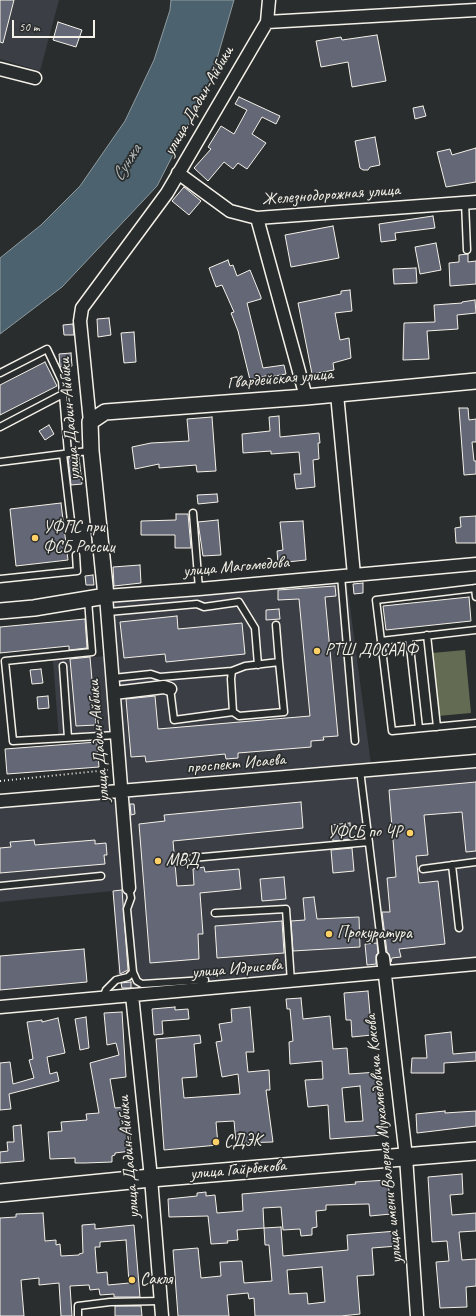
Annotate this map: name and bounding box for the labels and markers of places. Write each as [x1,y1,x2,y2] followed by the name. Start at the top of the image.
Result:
[43,518,115,558] place label: УФПС при ФСБ России
[30,533,40,543] marker: УФПС при ФСБ России
[325,641,418,661] place label: РТШ ДОСААФ
[312,646,322,656] marker: РТШ ДОСААФ
[327,823,402,843] place label: УФСБ по ЧР
[405,828,415,838] marker: УФСБ по ЧР
[166,851,199,871] place label: МВД
[153,856,163,866] marker: МВД
[337,924,412,944] place label: Прокуратура
[324,929,334,939] marker: Прокуратура
[224,1132,261,1152] place label: СДЭК
[211,1137,221,1147] marker: СДЭК
[140,1270,172,1290] place label: Сакля
[127,1275,137,1285] marker: Сакля

